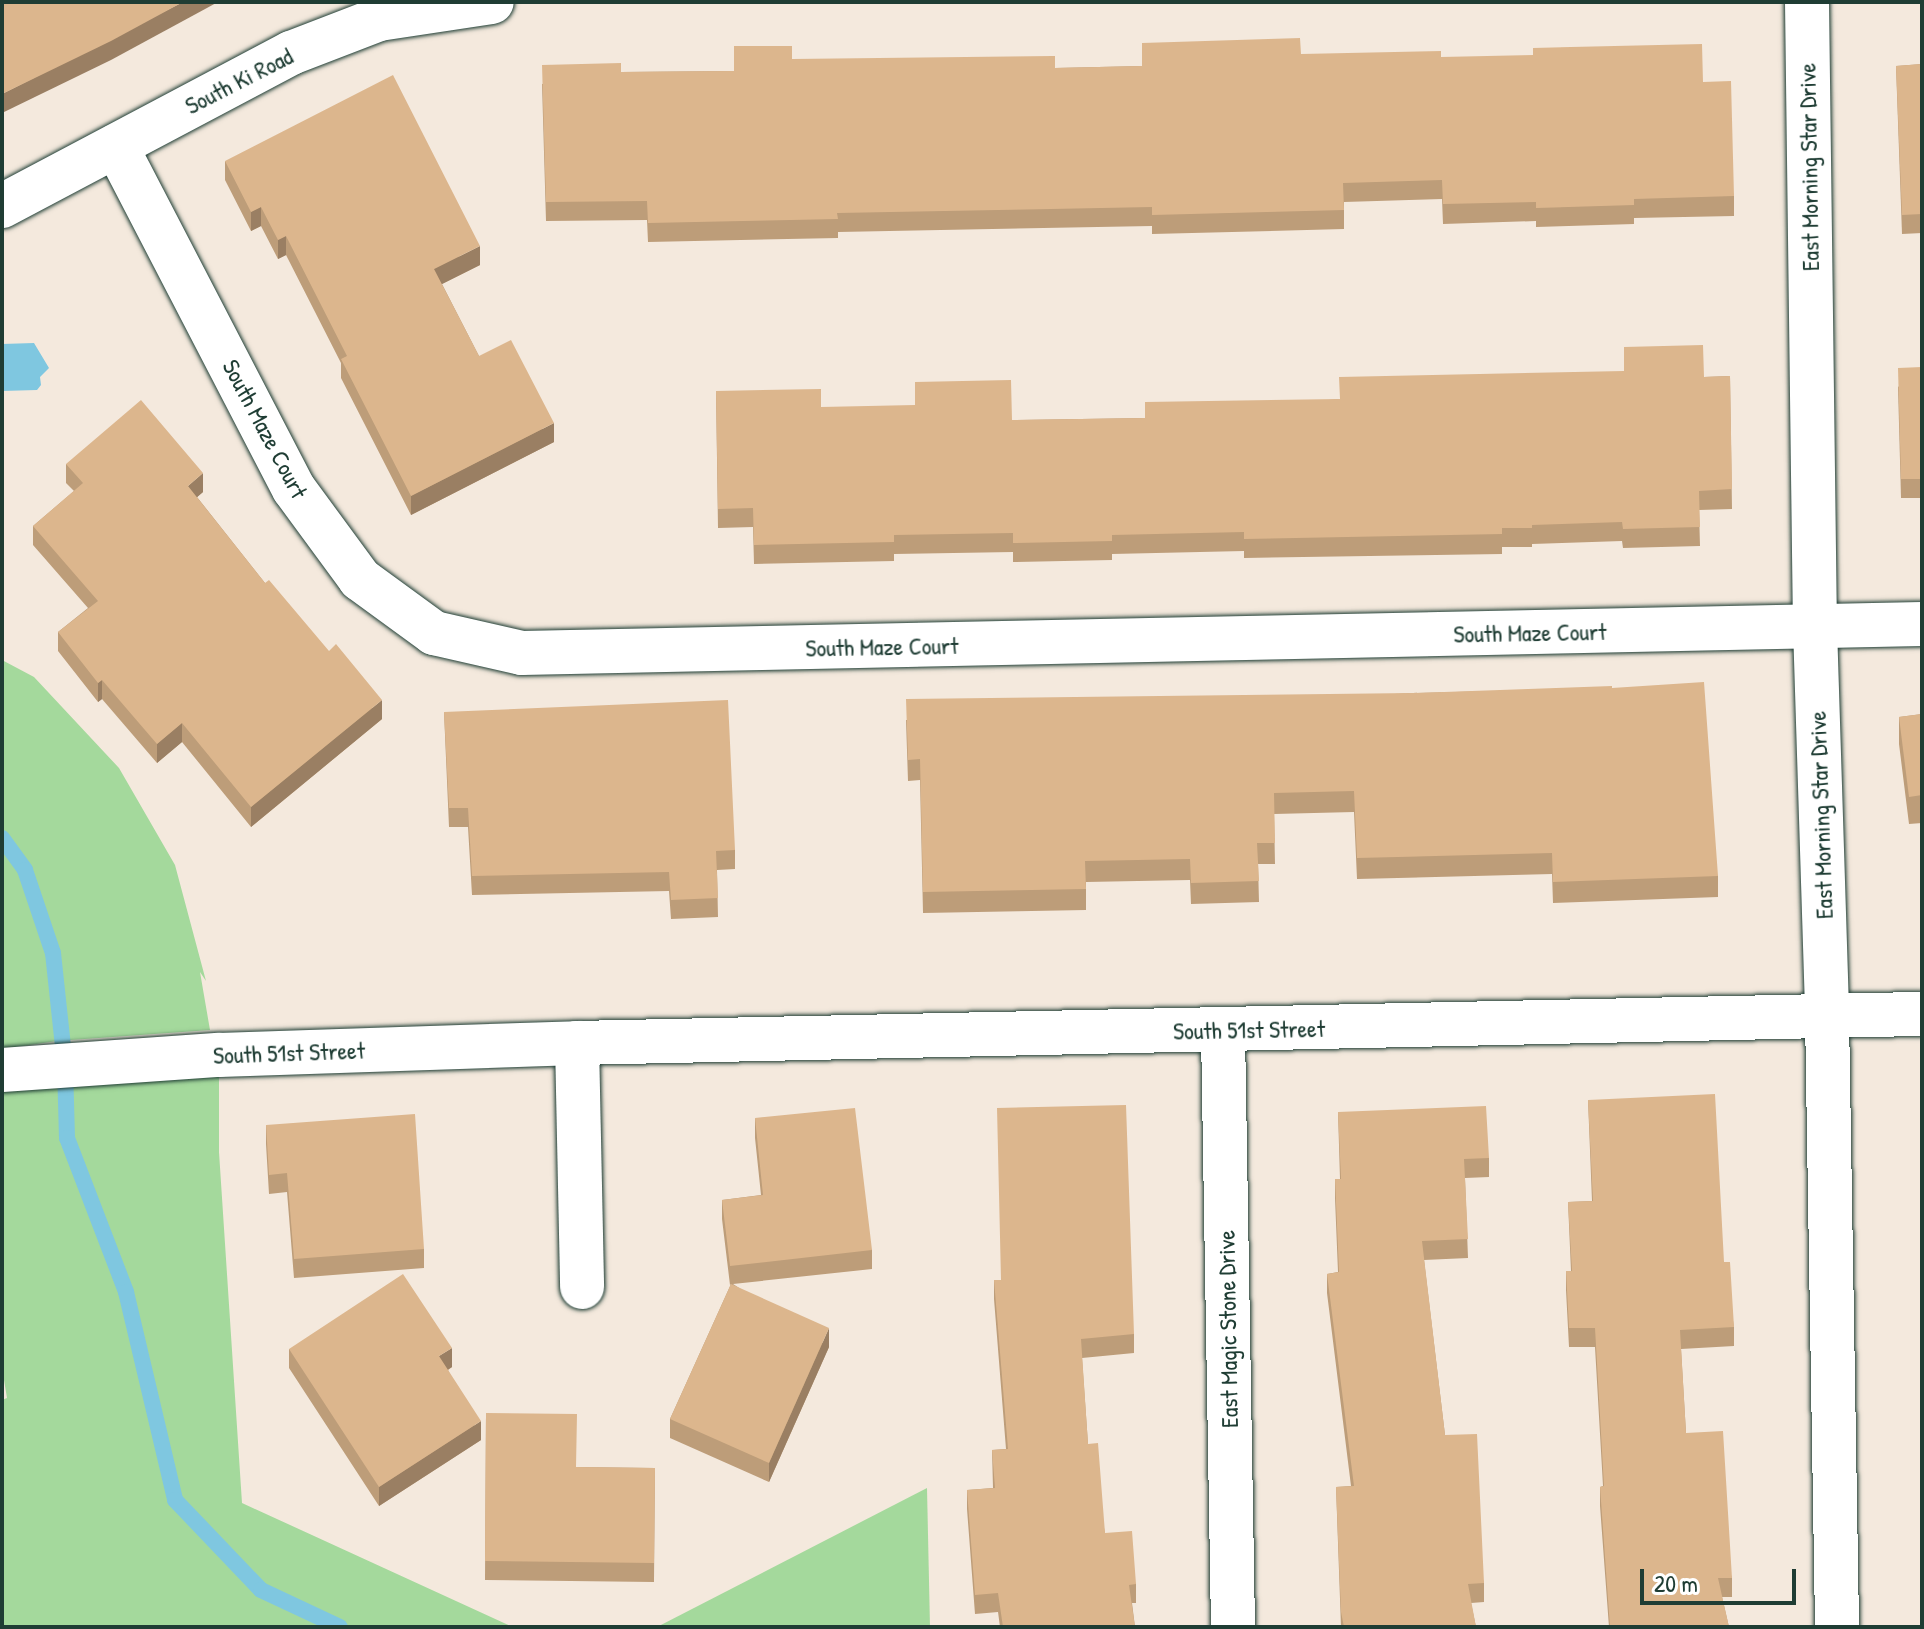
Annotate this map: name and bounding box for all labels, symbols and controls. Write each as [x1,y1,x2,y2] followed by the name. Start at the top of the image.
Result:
[180,42,298,120] street label: South Ki Road
[1793,63,1825,271] street label: East Morning Star Drive
[216,355,314,503] street label: South Maze Court
[1453,617,1607,649] street label: South Maze Court
[805,631,959,663] street label: South Maze Court
[1803,711,1839,919] street label: East Morning Star Drive
[1173,1014,1325,1046] street label: South 51st Street
[213,1036,365,1070] street label: South 51st Street
[1212,1230,1244,1428] street label: East Magic Stone Drive
[1644,1553,1800,1603] scale bar
[1654,1567,1698,1599] text: 20 m

